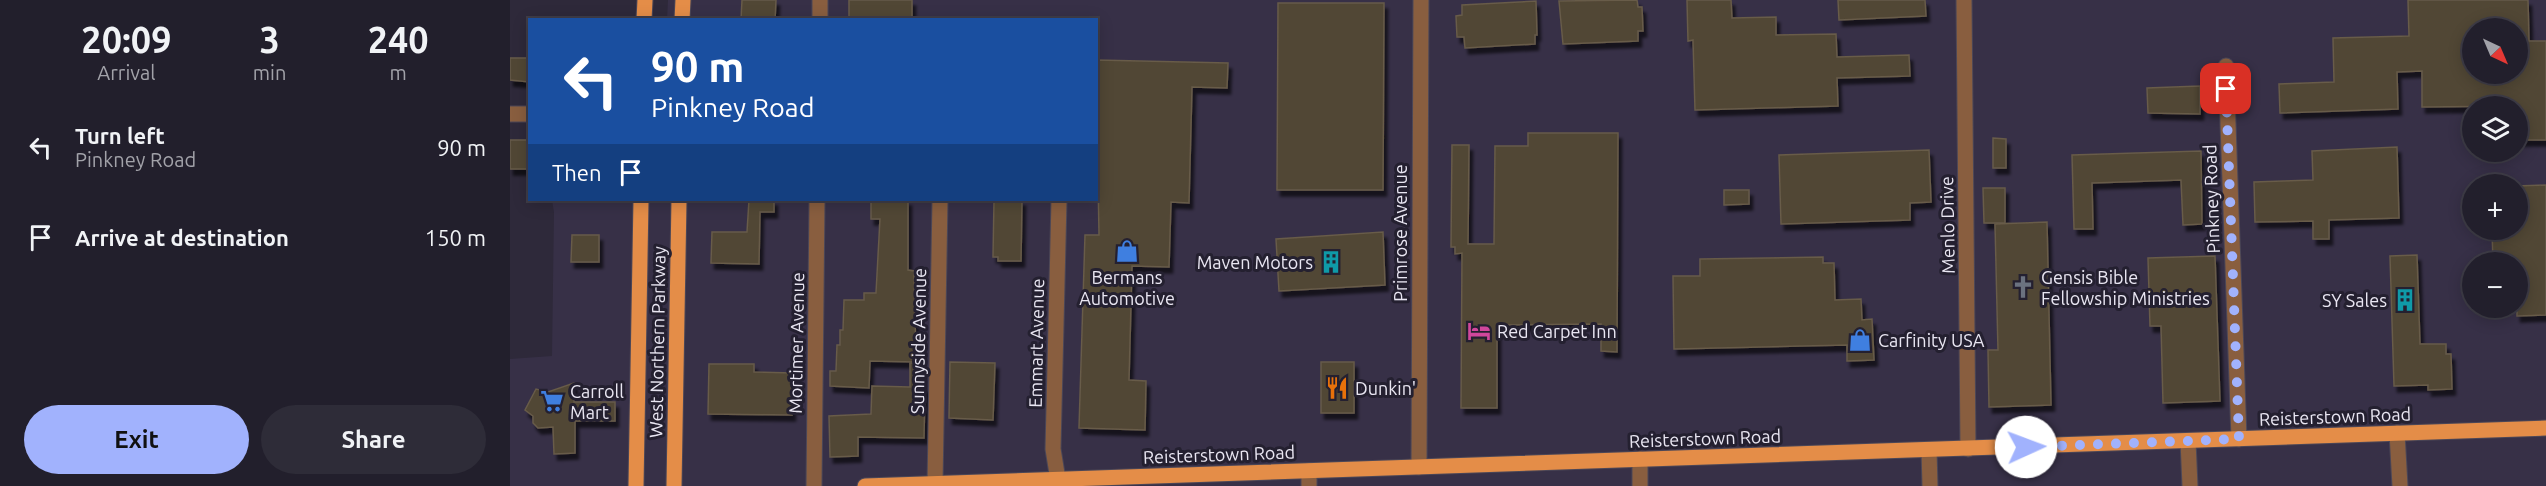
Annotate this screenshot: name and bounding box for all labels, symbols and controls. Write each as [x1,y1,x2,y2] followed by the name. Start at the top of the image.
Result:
[2462,18,2528,84] north arrow
[2462,18,2528,318] map controls
[81,19,171,60] text: 20:09
[259,19,280,60] text: 3
[368,19,429,60] text: 240
[552,42,630,120] icon: left
[651,43,745,90] text: 90 m
[97,61,156,84] text: Arrival
[253,61,286,84] text: min
[390,61,407,84] text: m
[2200,63,2251,114] pin
[2209,72,2242,105] icon: arrive
[651,92,815,122] text: Pinkney Road
[2462,96,2528,162] button: layers
[75,123,165,148] text: Turn left
[24,131,57,164] icon: left
[437,135,486,160] text: 90 m
[2199,144,2223,254] street label: Pinkney Road
[75,148,196,171] text: Pinkney Road
[614,156,647,189] icon: arrive
[552,160,602,185] text: Then
[1390,164,1410,302] street label: Primrose Avenue
[2462,174,2528,240] button: +
[1936,176,1958,274] street label: Menlo Drive
[24,221,57,254] icon: arrive
[75,225,289,250] text: Arrive at destination
[425,225,486,250] text: 150 m
[1114,238,1140,264] shop icon: Bermans Automotive
[645,246,669,438] street label: West Northern Parkway
[1318,249,1344,275] building icon: Maven Motors
[1197,252,1313,272] place label: Maven Motors
[2462,252,2528,318] button: −
[1079,267,1175,308] place label: Bermans Automotive
[2041,267,2210,308] place label: Gensis Bible Fellowship Ministries
[907,268,929,414] street label: Sunnyside Avenue
[785,272,807,414] street label: Mortimer Avenue
[2010,274,2036,300] church icon: Gensis Bible Fellowship Ministries
[1025,278,1047,408] street label: Emmart Avenue
[2392,287,2418,313] building icon: SY Sales
[2322,290,2387,310] place label: SY Sales
[1466,318,1492,344] hotel icon: Red Carpet Inn
[1497,321,1617,341] place label: Red Carpet Inn
[1847,327,1873,353] shop icon: Carfinity USA
[1878,330,1985,350] place label: Carfinity USA
[1324,375,1350,401] restaurant icon: Dunkin'
[1355,378,1416,398] place label: Dunkin'
[570,381,624,422] place label: Carroll Mart
[539,388,565,414] supermarket icon: Carroll Mart
[2259,403,2411,429] street label: Reisterstown Road
[24,405,249,474] button: Exit
[261,405,486,474] button: Share
[1994,415,2058,479] position arrow
[1629,425,1781,451] street label: Reisterstown Road
[1143,441,1295,467] street label: Reisterstown Road

